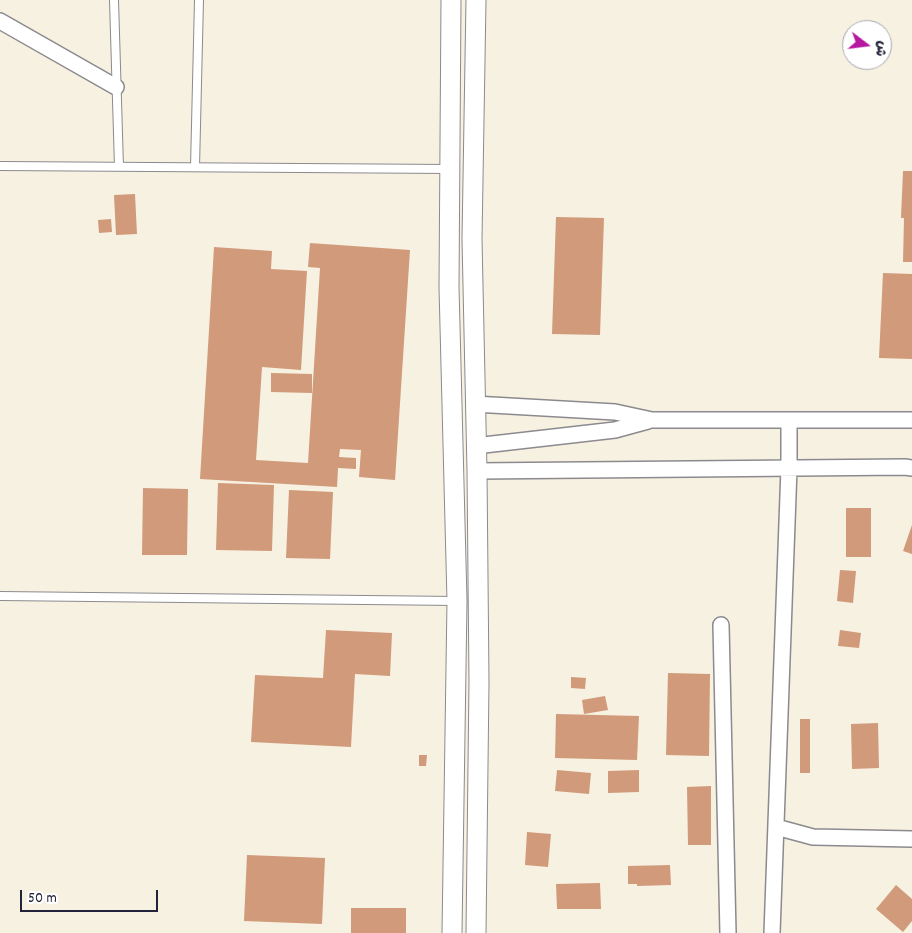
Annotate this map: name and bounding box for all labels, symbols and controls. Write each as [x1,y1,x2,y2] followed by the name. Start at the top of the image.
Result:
[842,20,892,70] north arrow
[869,39,892,59] text: ش
[22,880,160,912] scale bar
[28,888,57,910] text: 50 m

